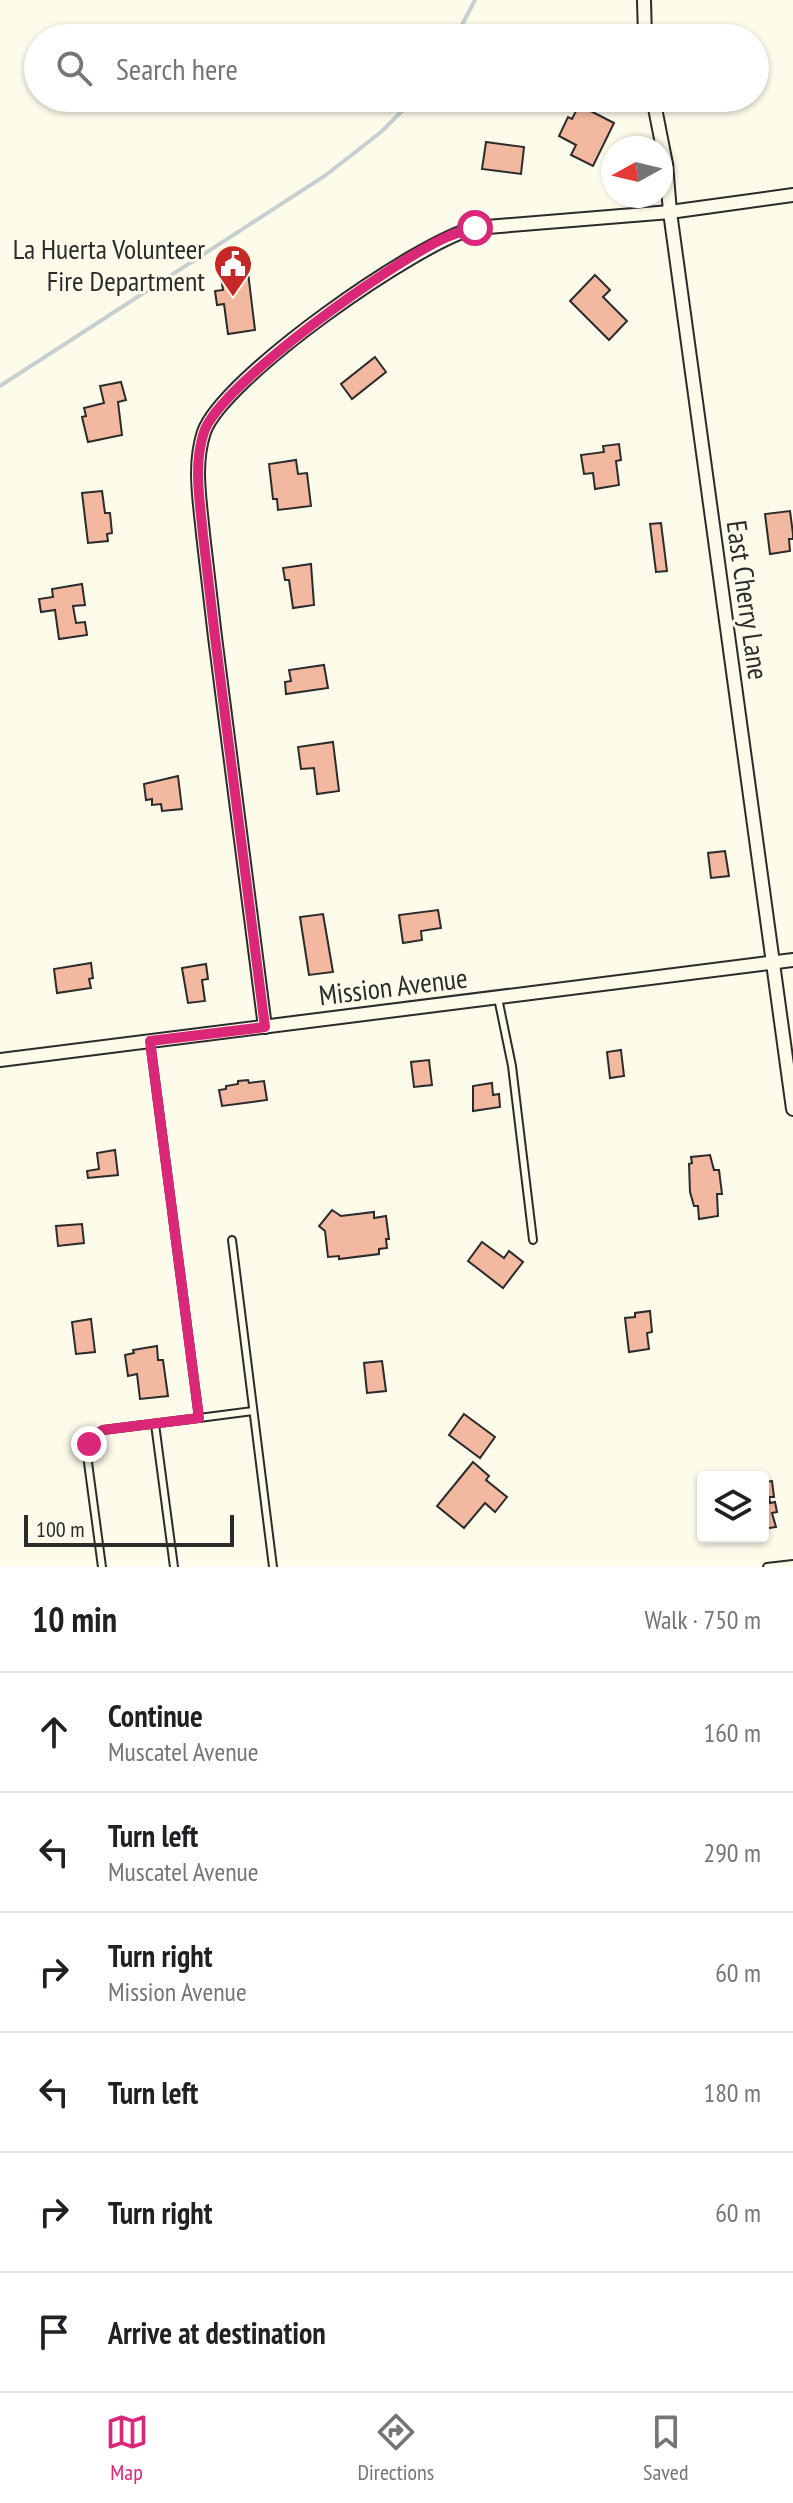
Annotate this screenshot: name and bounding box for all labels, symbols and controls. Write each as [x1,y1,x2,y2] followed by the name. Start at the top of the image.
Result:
[24,24,769,112] search box
[52,46,96,90] icon: search
[116,49,238,88] text: Search here
[601,136,673,208] north arrow
[457,210,493,246] route start
[13,230,205,299] place label: La Huerta Volunteer Fire Department
[212,243,254,298] public building icon: La Huerta Volunteer Fire Department
[719,518,777,682] street label: East Cherry Lane
[317,959,469,1013] street label: Mission Avenue
[71,1426,107,1462] route end
[697,1471,769,1543] map controls
[697,1471,769,1543] button: layers
[24,1511,234,1547] scale bar
[36,1515,85,1543] text: 100 m
[32,1597,117,1641] text: 10 min
[644,1603,761,1636] text: Walk · 750 m
[108,1696,203,1735] text: Continue
[32,1710,76,1754] icon: ahead
[703,1716,761,1749] text: 160 m
[108,1735,259,1768] text: Muscatel Avenue
[108,1816,198,1855] text: Turn left
[32,1830,76,1874] icon: left
[703,1836,761,1869] text: 290 m
[108,1855,259,1888] text: Muscatel Avenue
[108,1936,212,1975] text: Turn right
[32,1950,76,1994] icon: right
[715,1956,761,1989] text: 60 m
[108,1975,247,2008] text: Mission Avenue
[32,2070,76,2114] icon: left
[108,2073,198,2112] text: Turn left
[703,2076,761,2109] text: 180 m
[32,2190,76,2234] icon: right
[108,2193,212,2232] text: Turn right
[715,2196,761,2229] text: 60 m
[32,2310,76,2354] icon: arrive
[108,2313,326,2352] text: Arrive at destination
[105,2410,149,2486] tab: Map
[358,2410,434,2486] tab: Directions
[643,2410,688,2486] tab: Saved

